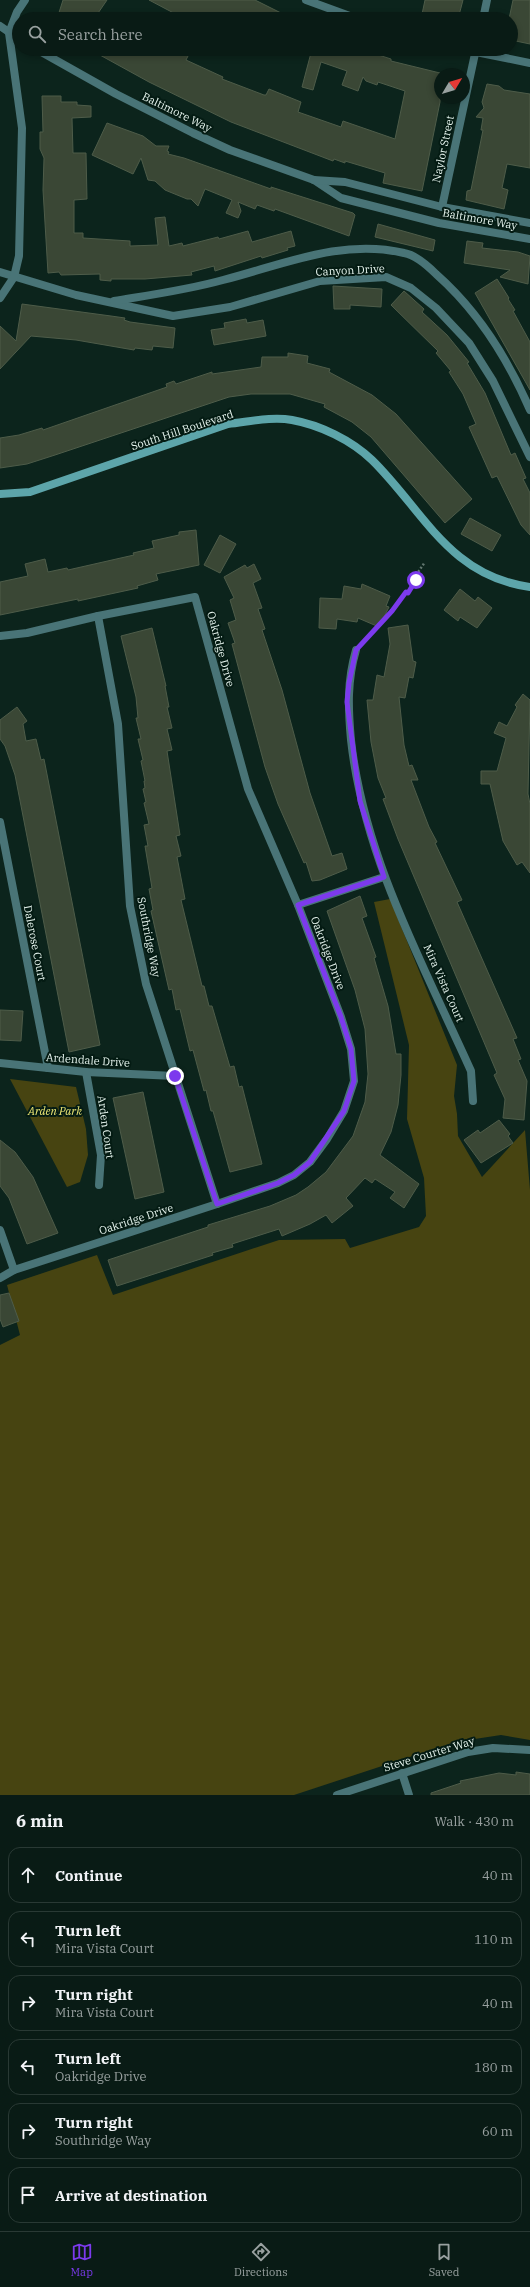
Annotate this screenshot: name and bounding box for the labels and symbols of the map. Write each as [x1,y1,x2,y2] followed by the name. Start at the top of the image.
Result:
[434,68,470,104] north arrow
[140,89,214,135] street label: Baltimore Way
[429,114,457,184] street label: Naylor Street
[441,206,519,232] street label: Baltimore Way
[315,261,385,279] street label: Canyon Drive
[129,407,235,453] street label: South Hill Boulevard
[407,571,425,589] route start
[204,610,238,688] street label: Oakridge Drive
[134,896,164,978] street label: Southridge Way
[21,904,49,982] street label: Dalerose Court
[308,914,348,992] street label: Oakridge Drive
[421,942,467,1024] street label: Mira Vista Court
[45,1050,131,1070] street label: Ardendale Drive
[166,1067,184,1085] route end
[95,1095,117,1160] street label: Arden Court
[27,1104,82,1118] park label: Arden Park
[97,1200,175,1238] street label: Oakridge Drive
[382,1733,476,1775] street label: Steve Courter Way

